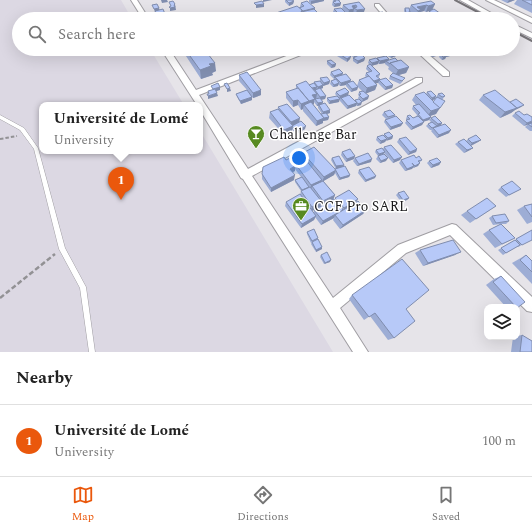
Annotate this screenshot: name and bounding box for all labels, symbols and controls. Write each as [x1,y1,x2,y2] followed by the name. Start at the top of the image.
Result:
[12,12,520,56] search box
[26,23,48,45] icon: search
[58,23,136,46] text: Search here
[39,102,203,154] popup
[53,107,189,130] text: Université de Lomé
[246,124,266,149] bar icon: Challenge Bar
[269,124,357,145] place label: Challenge Bar
[53,130,114,150] text: University
[289,148,309,168] your location
[108,167,134,200] pin: 1
[291,196,311,221] office icon: CCF Pro SARL
[314,196,408,217] place label: CCF Pro SARL
[484,304,520,340] map controls
[484,304,520,340] button: layers
[16,365,72,391] text: Nearby
[54,419,189,442] text: Université de Lomé
[25,431,33,451] text: 1
[482,431,516,451] text: 100 m
[54,442,114,462] text: University
[72,484,94,525] tab: Map
[237,484,289,525] tab: Directions
[432,484,460,525] tab: Saved

